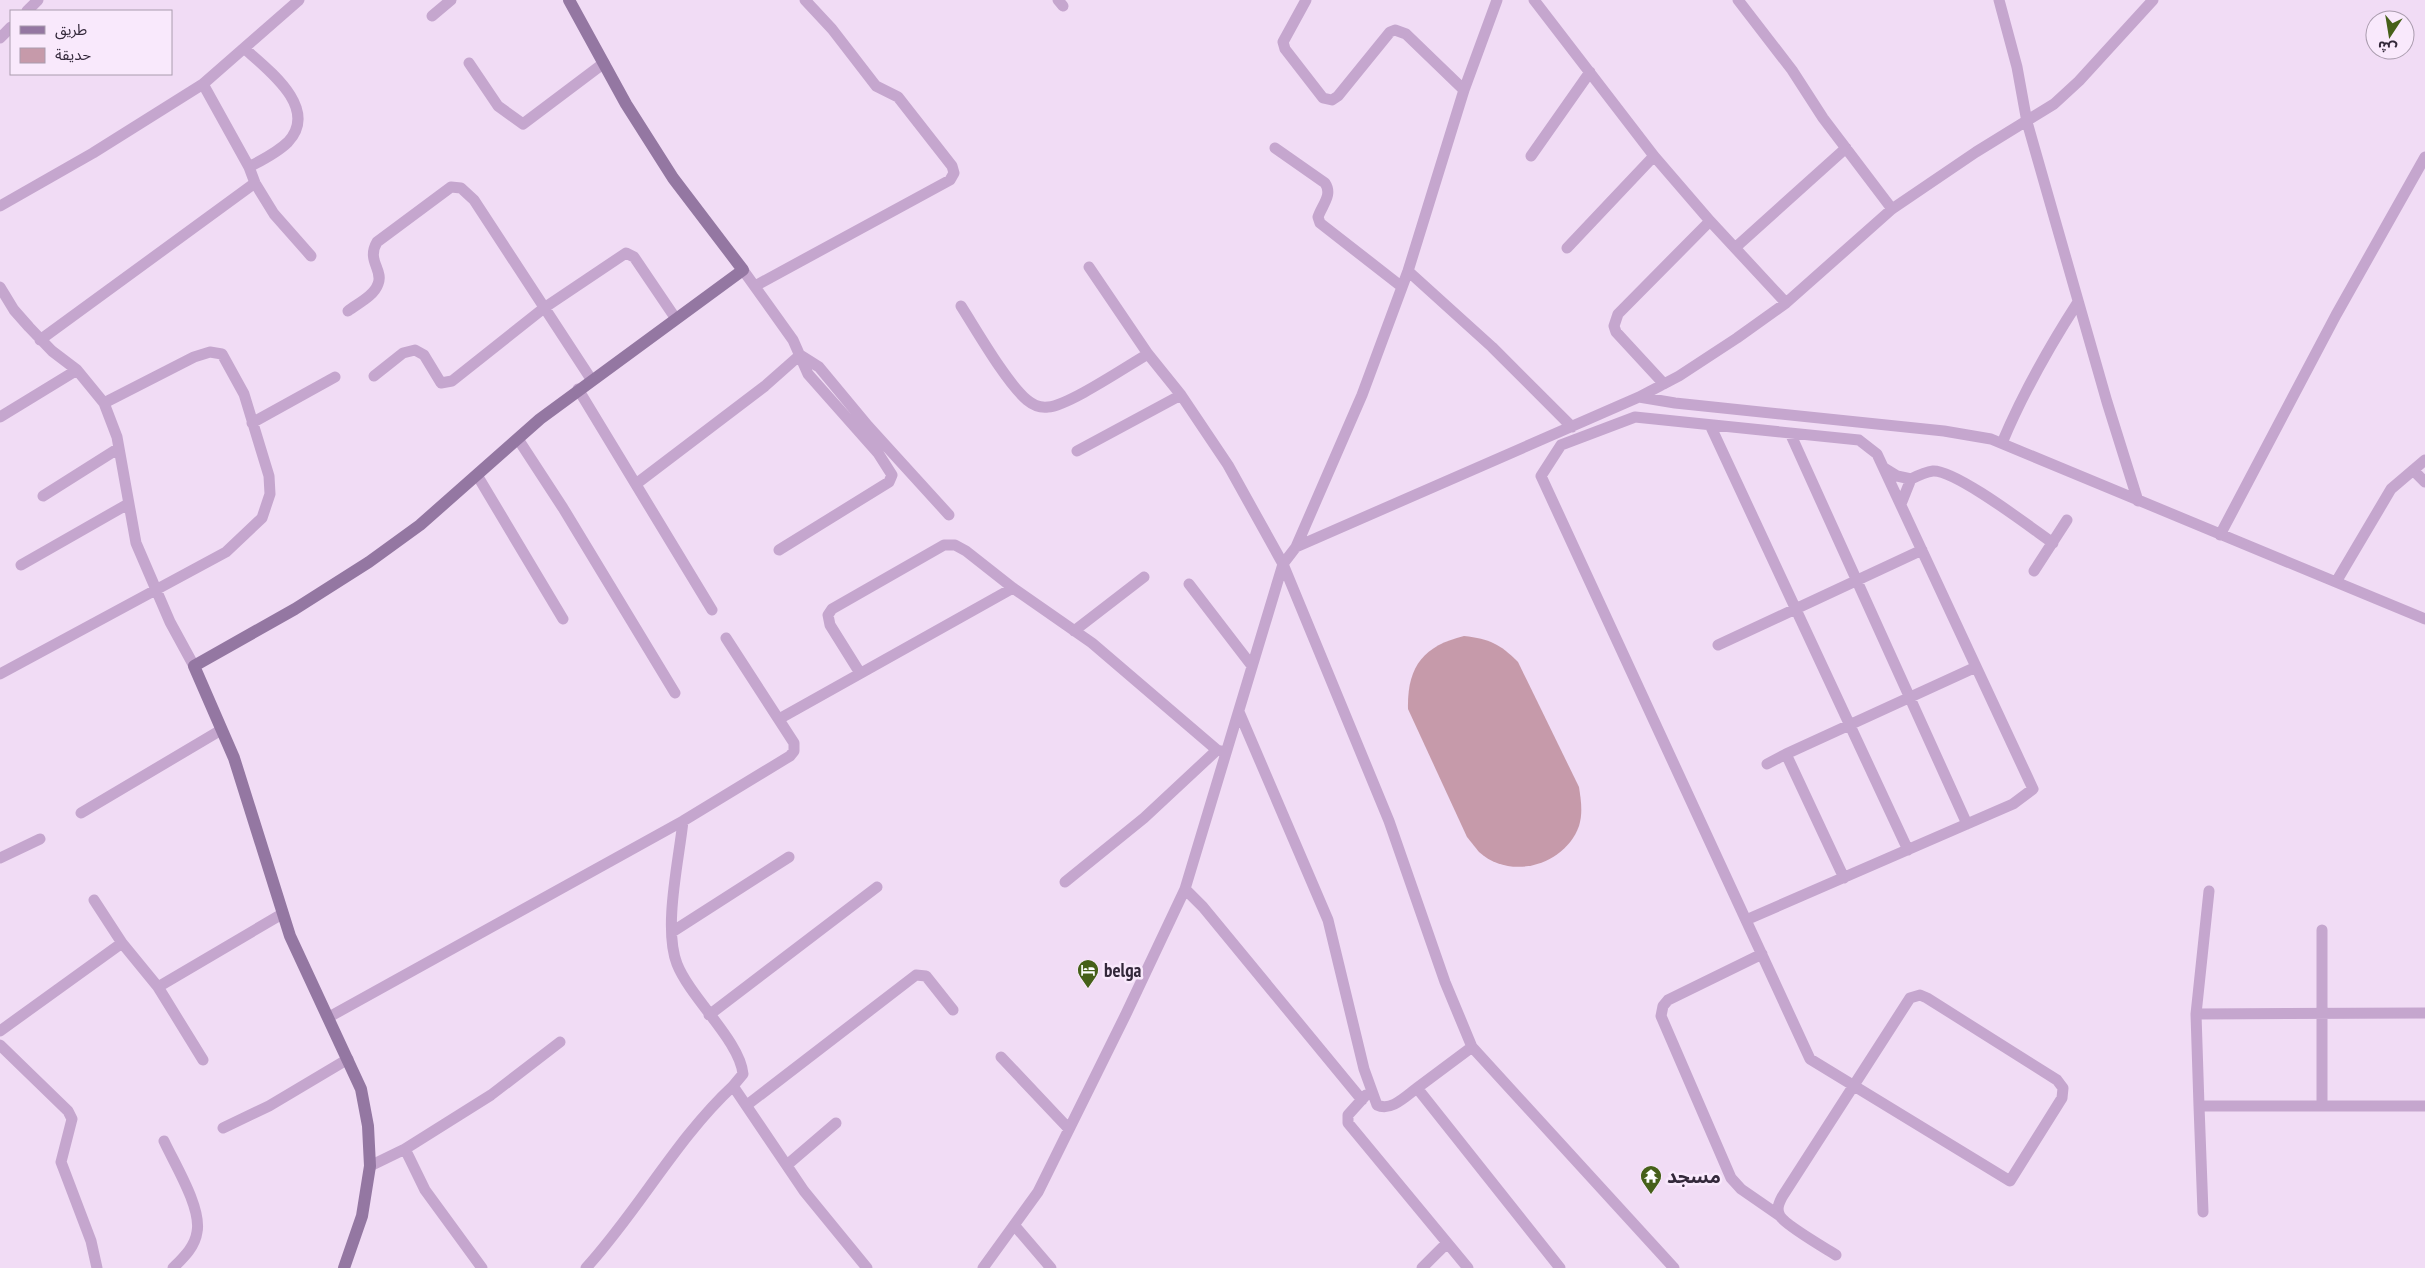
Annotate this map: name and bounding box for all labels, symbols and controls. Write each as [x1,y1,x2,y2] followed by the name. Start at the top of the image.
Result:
[10,10,172,75] legend
[2365,10,2415,60] north arrow
[55,20,87,40] text: طريق
[2376,37,2399,59] text: ش
[55,45,91,64] text: حديقة
[1076,958,1100,989] hotel icon: belga
[1104,958,1142,982] place label: belga
[1639,1164,1663,1195] temple icon: مسجد
[1667,1164,1721,1188] place label: مسجد

